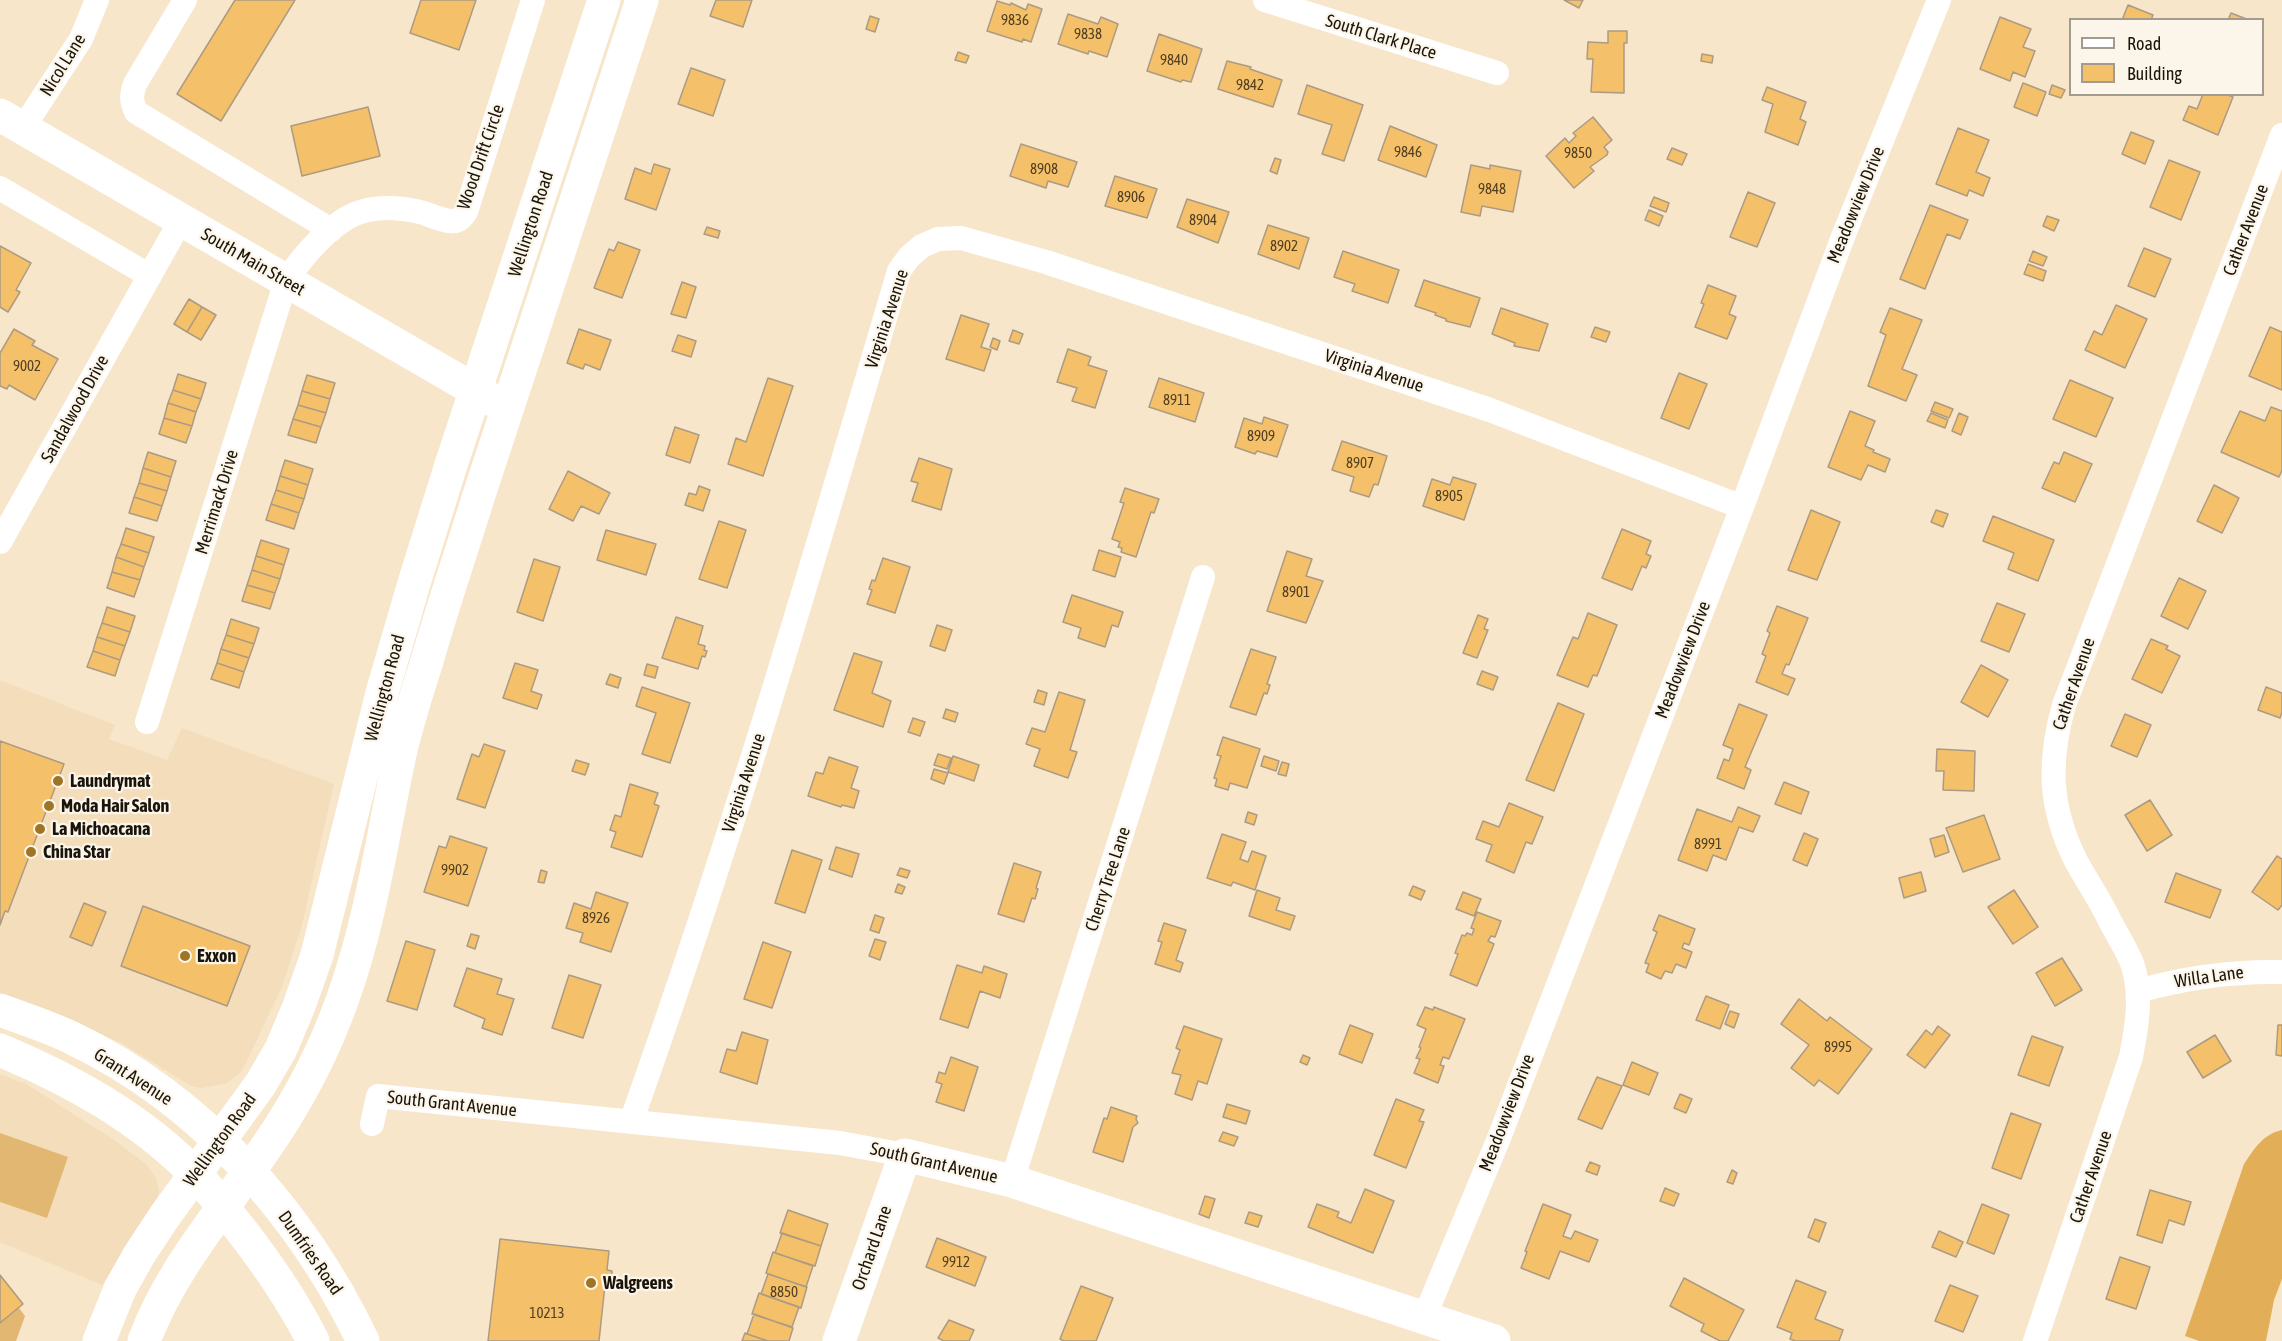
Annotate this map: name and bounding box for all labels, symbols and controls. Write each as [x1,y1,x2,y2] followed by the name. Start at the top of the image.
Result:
[1323,10,1439,64] street label: South Clark Place
[1001,11,1029,29] house number: 9836
[2069,18,2264,96] legend
[1074,25,1102,43] house number: 9838
[35,30,91,100] street label: Nicol Lane
[2127,33,2161,54] text: Road
[1160,51,1188,69] house number: 9840
[2127,63,2182,84] text: Building
[1236,76,1264,94] house number: 9842
[453,102,509,212] street label: Wood Drift Circle
[1394,143,1422,161] house number: 9846
[1564,144,1592,162] house number: 9850
[1823,144,1889,266] street label: Meadowview Drive
[1030,160,1058,178] house number: 8908
[504,168,558,280] street label: Wellington Road
[1478,180,1506,198] house number: 9848
[2219,181,2273,279] street label: Cather Avenue
[1117,188,1145,206] house number: 8906
[1189,211,1217,229] house number: 8904
[197,224,309,300] street label: South Main Street
[1270,237,1298,255] house number: 8902
[861,267,913,371] street label: Virginia Avenue
[1322,345,1426,397] street label: Virginia Avenue
[37,351,113,467] street label: Sandalwood Drive
[13,357,41,375] house number: 9002
[1163,391,1191,409] house number: 8911
[1247,427,1275,445] house number: 8909
[191,447,243,557] street label: Merrimack Drive
[1346,454,1374,472] house number: 8907
[1435,487,1463,505] house number: 8905
[1282,583,1310,601] house number: 8901
[1651,598,1715,722] street label: Meadowview Drive
[360,632,410,744] street label: Wellington Road
[2048,635,2100,733] street label: Cather Avenue
[718,731,770,835] street label: Virginia Avenue
[70,770,151,792] place label: Laundrymat
[51,774,65,788] marker: Laundrymat
[61,795,169,817] place label: Moda Hair Salon
[42,799,56,813] marker: Moda Hair Salon
[52,818,150,840] place label: La Michoacana
[33,822,47,836] marker: La Michoacana
[1081,824,1135,934] street label: Cherry Tree Lane
[1694,835,1722,853] house number: 8991
[43,841,110,863] place label: China Star
[24,845,38,859] marker: China Star
[441,861,469,879] house number: 9902
[582,909,610,927] house number: 8926
[197,945,236,967] place label: Exxon
[178,949,192,963] marker: Exxon
[2173,961,2245,993] street label: Willa Lane
[1824,1038,1852,1056] house number: 8995
[90,1044,176,1110] street label: Grant Avenue
[1475,1051,1539,1175] street label: Meadowview Drive
[386,1086,518,1122] street label: South Grant Avenue
[179,1089,261,1191] street label: Wellington Road
[2065,1128,2117,1226] street label: Cather Avenue
[868,1138,1000,1188] street label: South Grant Avenue
[847,1203,897,1293] street label: Orchard Lane
[273,1207,347,1299] street label: Dumfries Road
[942,1253,970,1271] house number: 9912
[603,1272,673,1294] place label: Walgreens
[584,1276,598,1290] marker: Walgreens
[770,1283,798,1301] house number: 8850
[529,1304,565,1322] house number: 10213

